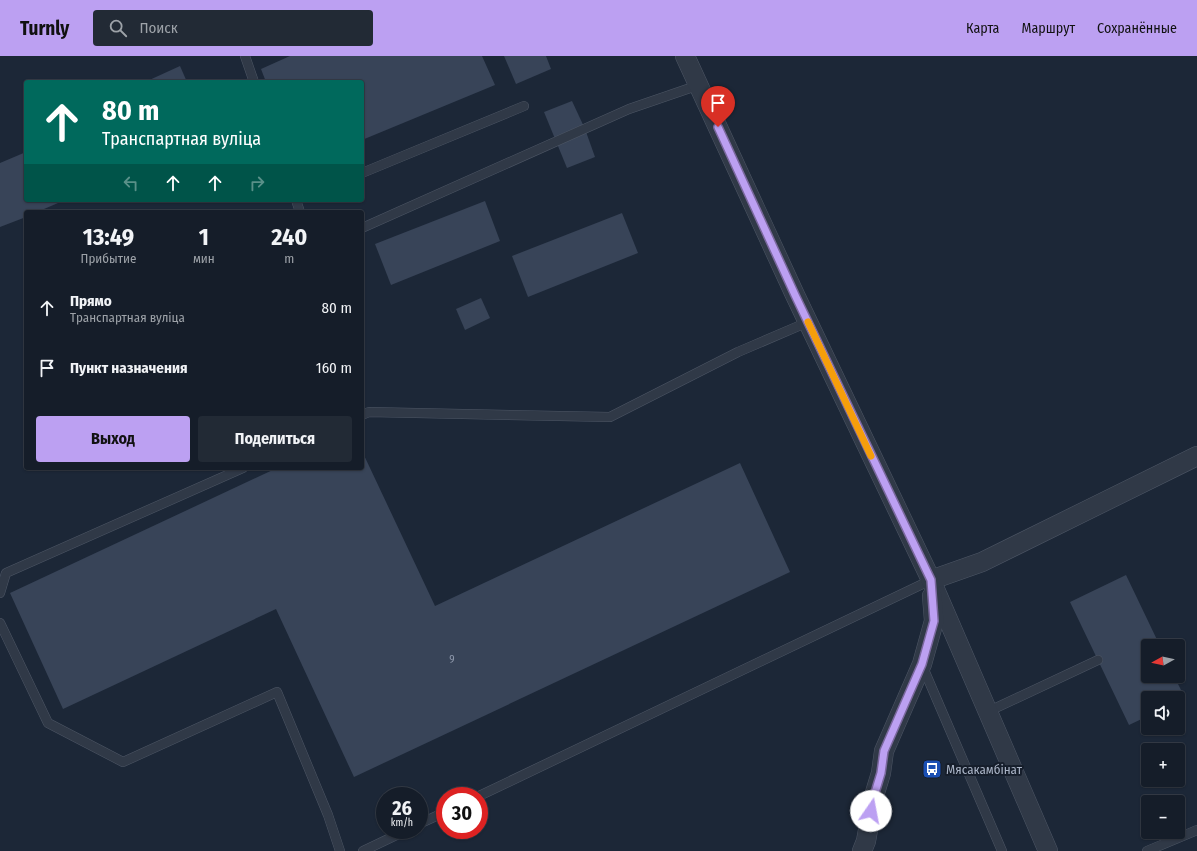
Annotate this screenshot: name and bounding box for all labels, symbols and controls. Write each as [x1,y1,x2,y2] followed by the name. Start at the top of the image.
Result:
[93,10,373,46] search box
[20,17,69,40] text: Turnly
[107,17,129,39] icon: search
[139,19,178,37] text: Поиск
[966,20,999,37] text: Карта
[1021,20,1075,37] text: Маршрут
[1097,20,1177,37] text: Сохранённые
[701,86,735,127] pin
[707,92,729,114] icon: arrive
[102,94,159,127] text: 80 m
[36,96,88,148] icon: ahead
[102,128,261,150] text: Транспартная вуліца
[120,172,142,194] icon: left
[162,172,184,194] icon: ahead
[204,172,226,194] icon: ahead
[246,172,268,194] icon: right
[83,223,134,251] text: 13:49
[199,223,209,251] text: 1
[271,223,307,251] text: 240
[81,251,136,266] text: Прибытие
[193,251,215,266] text: мин
[284,251,294,266] text: m
[70,292,112,310] text: Прямо
[36,297,58,319] icon: ahead
[322,299,352,317] text: 80 m
[70,310,185,325] text: Транспартная вуліца
[36,357,58,379] icon: arrive
[70,359,188,377] text: Пункт назначения
[316,359,352,377] text: 160 m
[36,416,190,462] button: Выход
[198,416,352,462] button: Поделиться
[1141,639,1185,683] north arrow
[1141,639,1185,839] map controls
[449,653,455,666] house number: 9
[1141,691,1185,735] button: sound
[1141,743,1185,787] button: +
[921,758,943,780] bus stop icon: Мясакамбінат
[946,762,1023,777] place label: Мясакамбінат
[436,787,488,839] speed limit sign: 30
[850,790,892,832] position arrow
[1141,795,1185,839] button: −
[392,796,412,820] text: 26
[391,817,413,829] text: km/h

